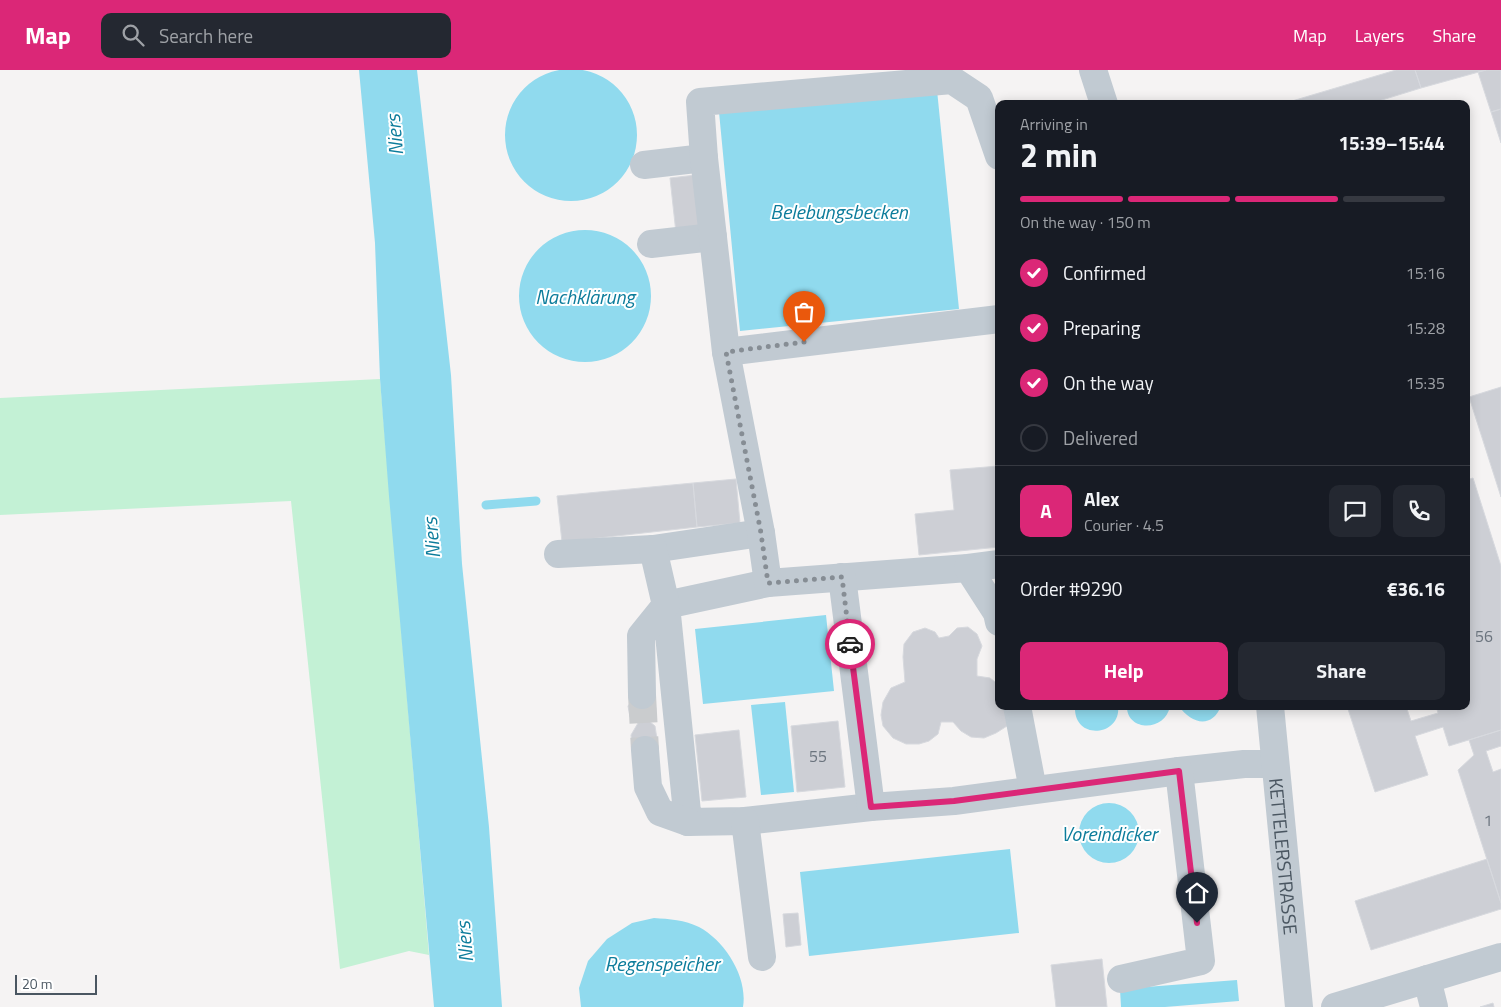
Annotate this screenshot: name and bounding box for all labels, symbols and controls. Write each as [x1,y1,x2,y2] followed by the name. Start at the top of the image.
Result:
[101,13,451,58] search box
[25,17,71,53] text: Map
[119,21,147,49] icon: search
[159,21,253,50] text: Search here
[1293,22,1327,49] text: Map
[1355,22,1404,49] text: Layers
[1432,22,1476,49] text: Share
[377,112,411,157] water label: Niers
[1020,112,1088,136] text: Arriving in
[1338,128,1445,157] text: 15:39–15:44
[1020,131,1098,179] text: 2 min
[770,196,909,227] water label: Belebungsbecken
[1020,210,1151,234] text: On the way · 150 m
[1063,258,1146,287] text: Confirmed
[1020,259,1048,287] icon: check
[1406,261,1445,285] text: 15:16
[535,281,637,312] water label: Nachklärung
[783,291,825,342] pin
[790,298,818,326] icon: bag
[1063,313,1140,342] text: Preparing
[1020,314,1048,342] icon: check
[1406,316,1445,340] text: 15:28
[1063,368,1154,397] text: On the way
[1020,369,1048,397] icon: check
[1406,371,1445,395] text: 15:35
[1063,423,1138,452] text: Delivered
[1084,484,1119,513] text: Alex
[1329,485,1381,537] button: chat
[1393,485,1445,537] button: phone
[1040,496,1052,525] text: A
[1084,513,1164,537] text: Courier · 4.5
[414,515,448,560] water label: Niers
[1020,574,1122,603] text: Order #9290
[1387,574,1445,603] text: €36.16
[825,619,875,669] courier
[1475,624,1493,648] house number: 56
[836,630,864,658] icon: car
[1020,642,1228,700] button: Help
[1238,642,1445,700] button: Share
[809,744,827,768] house number: 55
[1262,777,1306,936] street label: KETTELERSTRASSE
[1484,808,1492,832] house number: 1
[1061,818,1160,849] water label: Voreindicker
[1176,872,1218,923] pin
[1183,879,1211,907] icon: home
[447,919,481,964] water label: Niers
[605,948,722,979] water label: Regenspeicher
[15,972,98,995] scale bar
[22,973,52,994] text: 20 m

